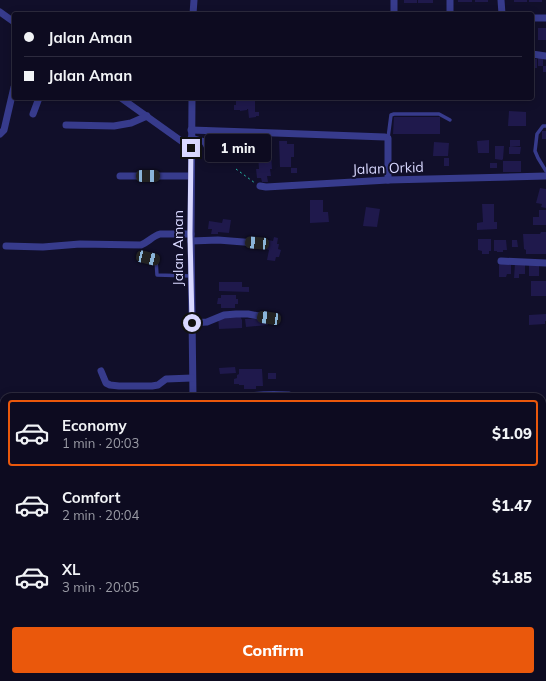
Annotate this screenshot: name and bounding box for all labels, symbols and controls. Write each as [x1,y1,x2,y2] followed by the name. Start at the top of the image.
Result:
[48,28,132,47] text: Jalan Aman
[48,66,132,85] text: Jalan Aman
[205,134,271,162] callout: 1 min
[182,139,200,157] route end
[221,140,255,156] text: 1 min
[352,158,424,178] street label: Jalan Orkid
[136,170,160,182] car
[169,210,187,286] street label: Jalan Aman
[245,236,269,250] car
[135,249,161,267] car
[256,310,282,326] car
[183,314,201,332] route start
[14,415,50,451] icon: car
[62,416,127,435] text: Economy
[492,424,532,443] text: $1.09
[62,435,139,451] text: 1 min · 20:03
[14,487,50,523] icon: car
[62,488,120,507] text: Comfort
[492,496,532,515] text: $1.47
[62,507,139,523] text: 2 min · 20:04
[14,559,50,595] icon: car
[62,560,80,579] text: XL
[492,568,532,587] text: $1.85
[62,579,139,595] text: 3 min · 20:05
[12,627,534,673] button: Confirm

